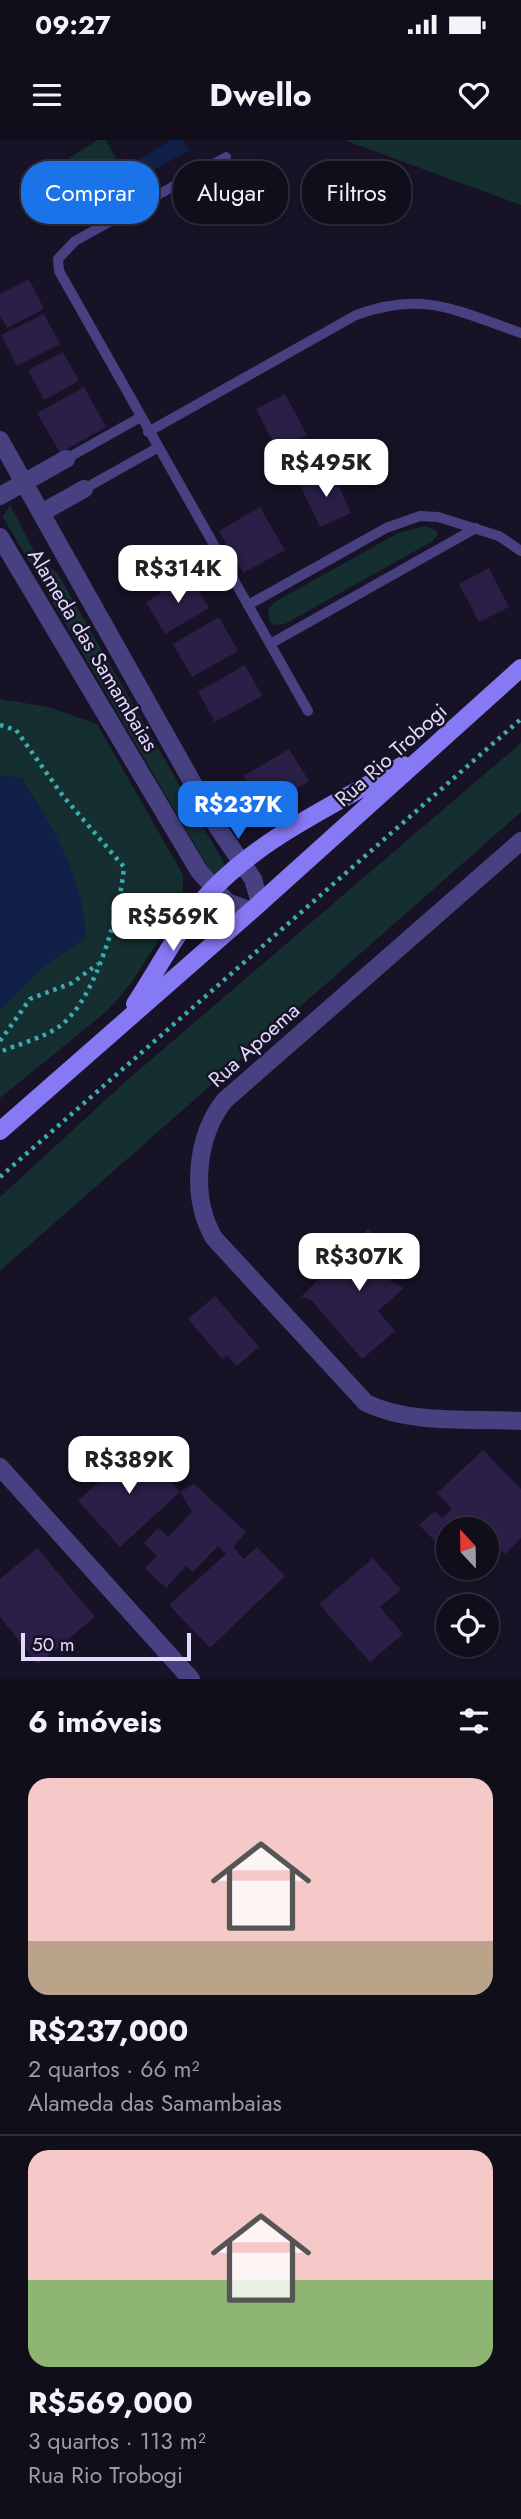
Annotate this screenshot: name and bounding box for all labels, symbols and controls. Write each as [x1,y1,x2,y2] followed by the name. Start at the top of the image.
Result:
[35,6,111,44] text: 09:27
[209,72,312,118] text: Dwello
[28,76,66,114] icon: menu
[455,76,493,114] icon: heart
[21,161,159,224] chip: Comprar
[173,161,288,224] chip: Alugar
[302,161,411,224] chip: Filtros
[269,440,383,499] pin: R$495K
[280,445,372,479] text: R$495K
[20,543,166,757] street label: Alameda das Samambaias
[121,546,235,605] pin: R$314K
[134,551,222,585] text: R$314K
[328,697,454,813] street label: Rua Rio Trobogi
[181,782,295,841] pin: R$237K
[194,787,282,821] text: R$237K
[116,894,230,953] pin: R$569K
[128,899,218,933] text: R$569K
[202,996,306,1094] street label: Rua Apoema
[302,1234,416,1293] pin: R$307K
[315,1239,403,1273] text: R$307K
[72,1436,186,1496] pin: R$389K
[84,1442,174,1476] text: R$389K
[436,1517,499,1580] north arrow
[436,1517,499,1657] map controls
[436,1594,499,1657] button: locate
[21,1630,191,1662] scale bar
[32,1631,75,1658] text: 50 m
[28,1700,162,1743] text: 6 imóveis
[455,1702,493,1740] icon: filters
[198,1823,324,1949] icon: home
[28,2009,188,2052] text: R$237,000
[28,2052,199,2086] text: 2 quartos · 66 m²
[28,2086,282,2120] text: Alameda das Samambaias
[198,2195,324,2321] icon: home
[28,2381,193,2424] text: R$569,000
[28,2424,206,2458] text: 3 quartos · 113 m²
[28,2458,183,2492] text: Rua Rio Trobogi

